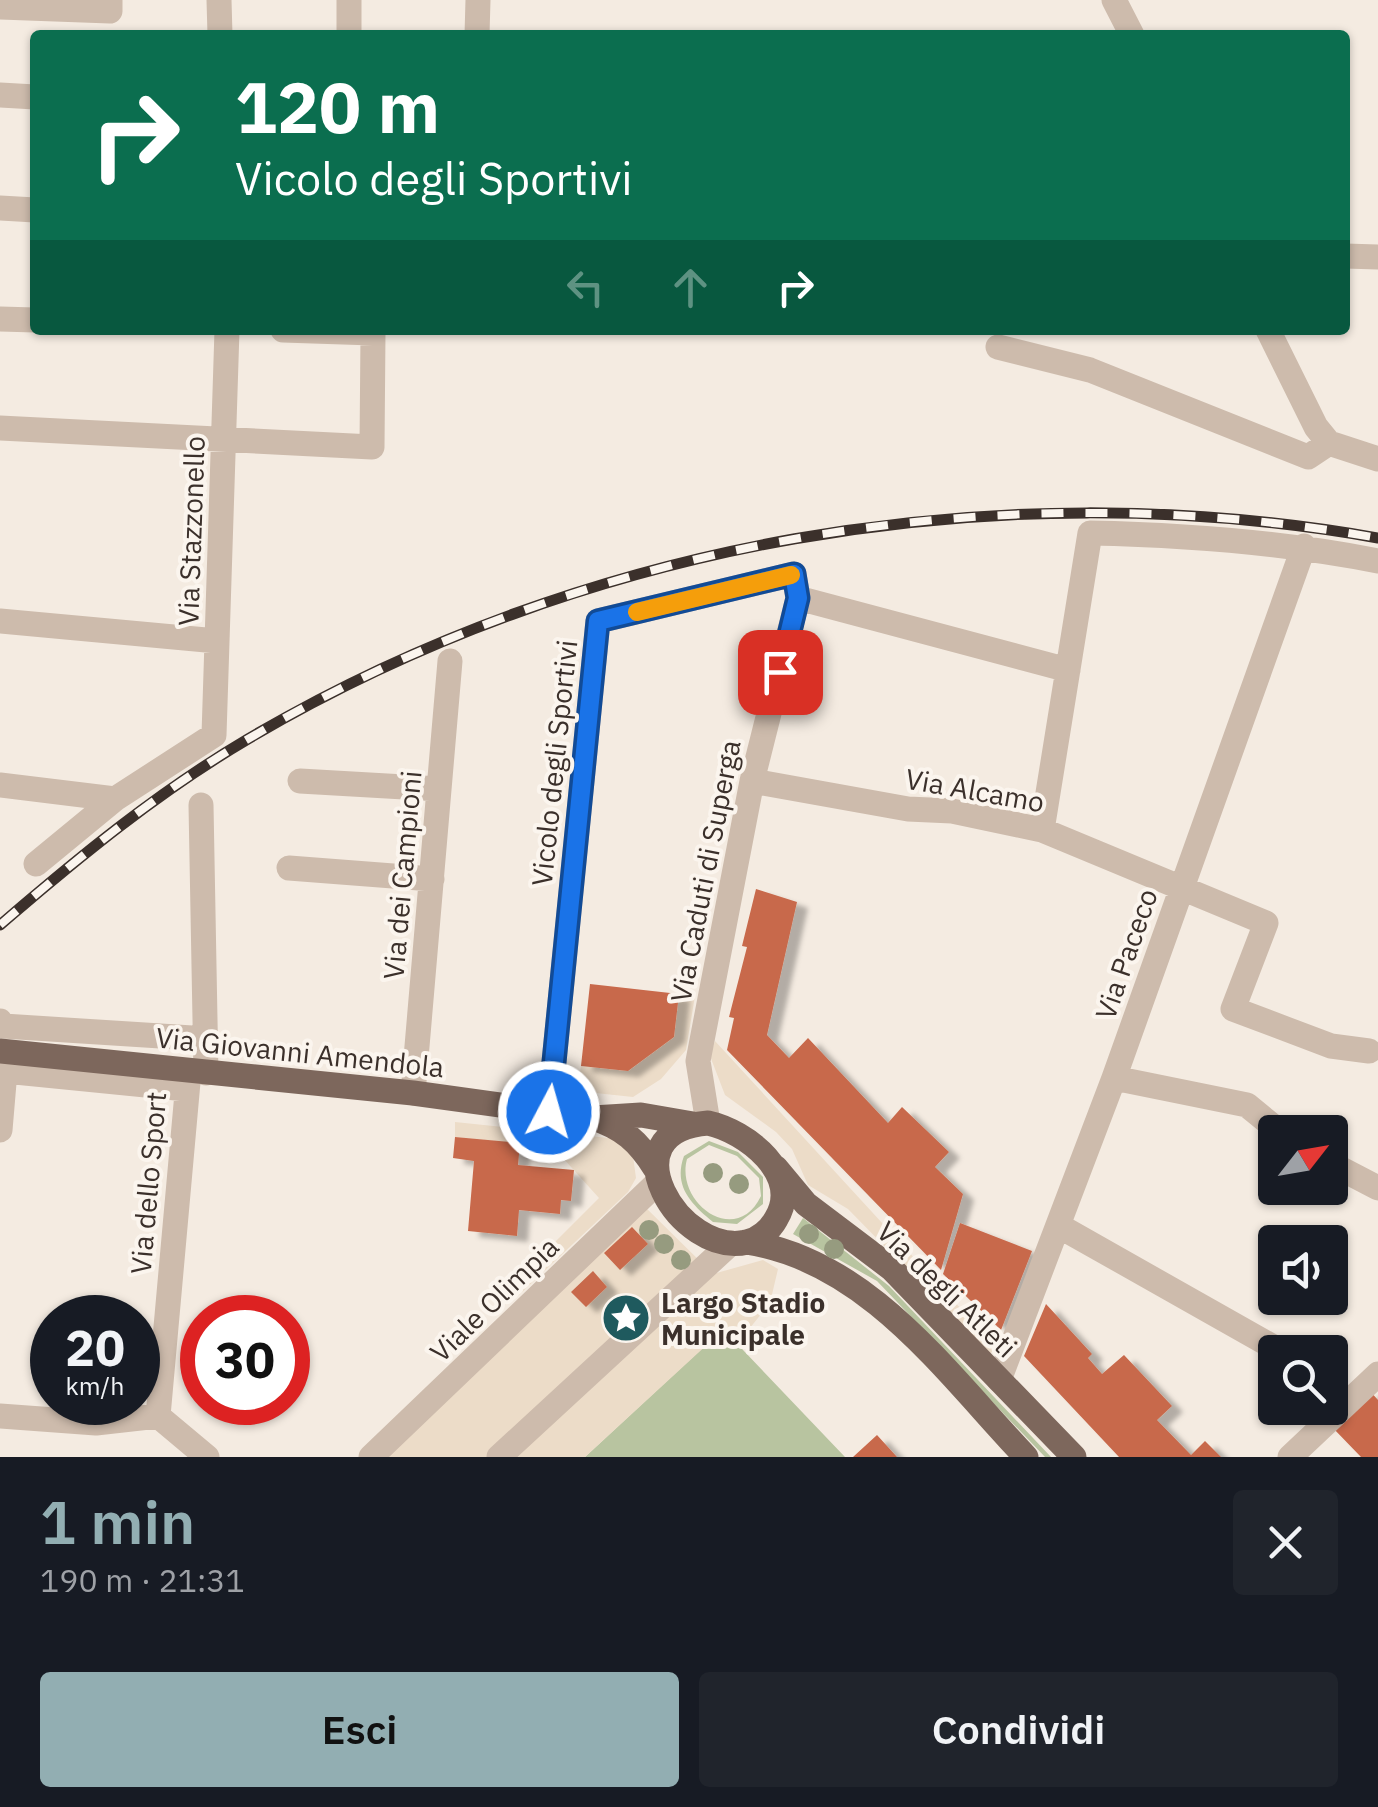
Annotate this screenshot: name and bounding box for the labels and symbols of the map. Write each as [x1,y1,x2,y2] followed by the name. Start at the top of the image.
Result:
[169,435,213,627] street label: Via Stazzonello
[738,630,823,715] pin
[523,638,585,888] street label: Vicolo degli Sportivi
[661,737,749,1005] street label: Via Caduti di Superga
[903,760,1047,820] street label: Via Alcamo
[374,769,430,981] street label: Via dei Campioni
[1086,884,1166,1024] street label: Via Paceco
[154,1018,446,1086] street label: Via Giovanni Amendola
[497,1060,601,1164] position arrow
[122,1090,174,1276] street label: Via dello Sport
[1258,1115,1348,1205] north arrow
[869,1213,1025,1365] street label: Via degli Atleti
[422,1228,566,1370] street label: Viale Olimpia
[661,1284,825,1353] place label: Largo Stadio Municipale
[600,1292,652,1344] place icon: Largo Stadio Municipale
[180,1295,310,1425] speed limit sign: 30

